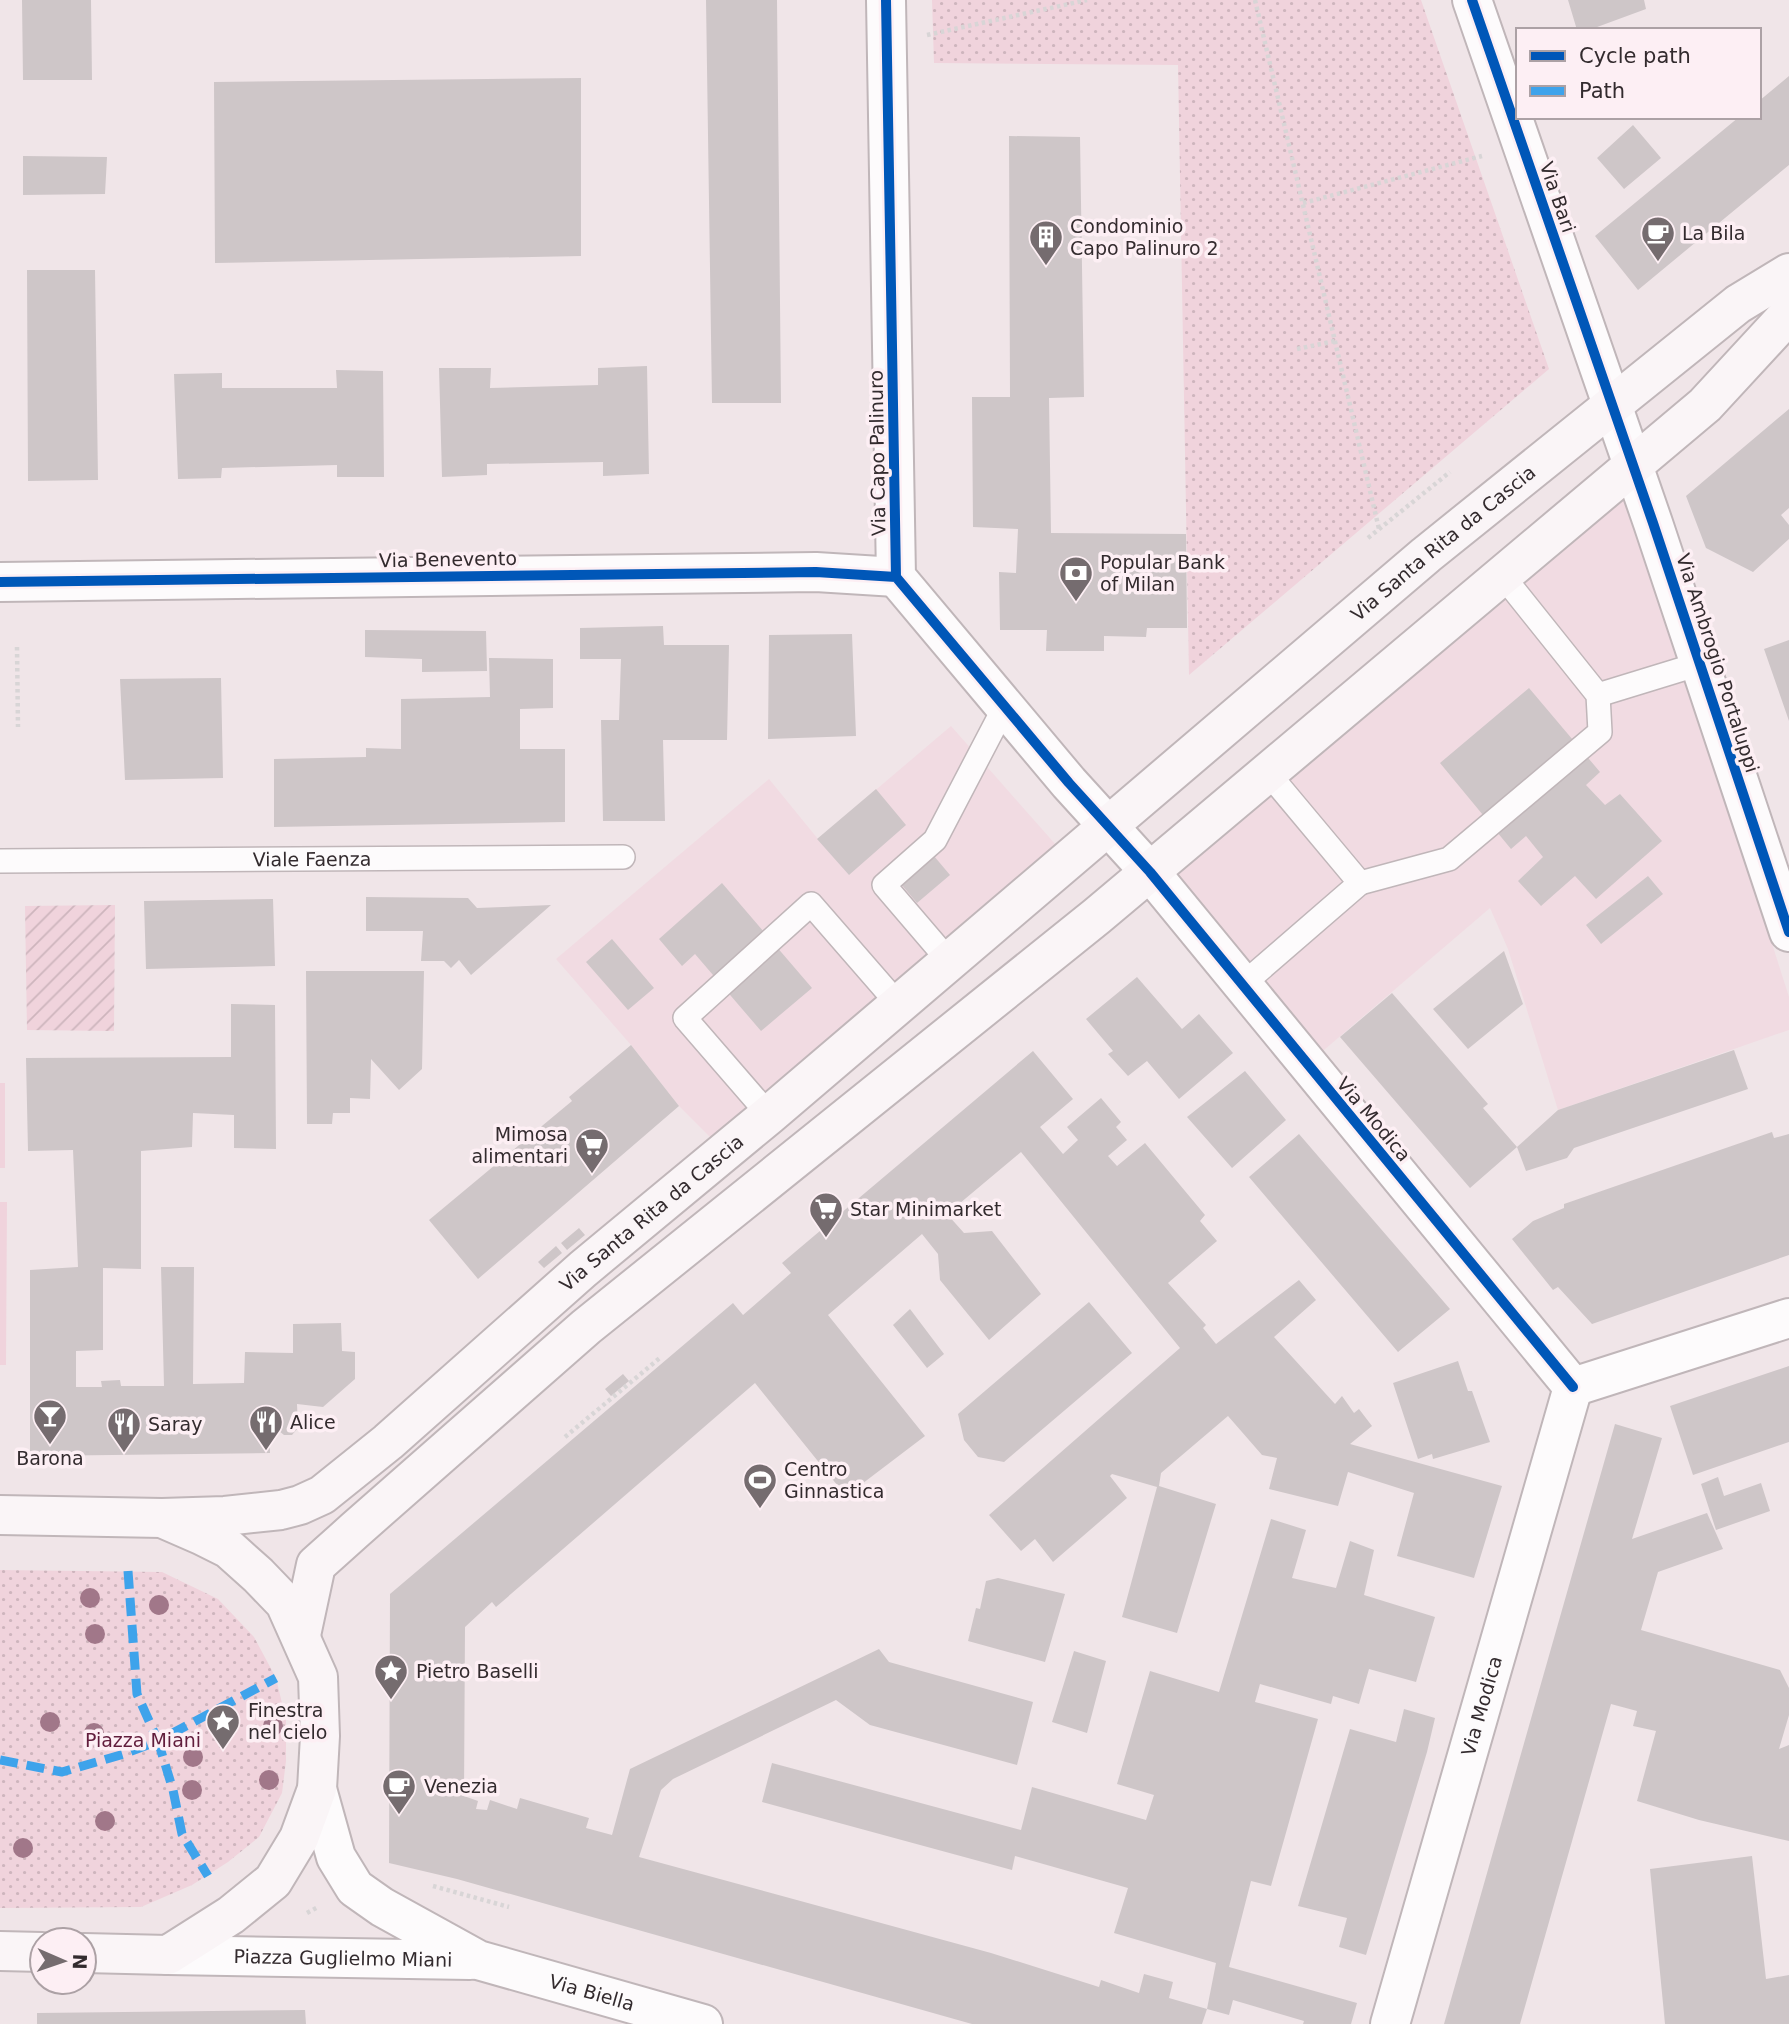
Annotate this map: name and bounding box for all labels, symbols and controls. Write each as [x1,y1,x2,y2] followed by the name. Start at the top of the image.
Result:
[1516,28,1761,119] legend
[1579,44,1691,68] text: Cycle path
[1579,79,1625,103] text: Path
[1536,159,1580,235] street label: Via Bari
[1639,214,1677,263] cafe icon: La Bila
[1070,215,1219,259] place label: Condominio Capo Palinuro 2
[1027,218,1065,267] building icon: Condominio Capo Palinuro 2
[1682,222,1746,244] place label: La Bila
[865,370,889,536] street label: Via Capo Palinuro
[1346,461,1540,625] street label: Via Santa Rita da Cascia
[379,547,517,571] street label: Via Benevento
[1100,551,1225,595] place label: Popular Bank of Milan
[1672,551,1764,775] street label: Via Ambrogio Portaluppi
[1057,554,1095,603] bank icon: Popular Bank of Milan
[253,848,371,870] street label: Viale Faenza
[1332,1072,1416,1166] street label: Via Modica
[471,1123,568,1167] place label: Mimosa alimentari
[573,1126,611,1175] supermarket icon: Mimosa alimentari
[555,1130,748,1296] street label: Via Santa Rita da Cascia
[807,1190,845,1239] supermarket icon: Star Minimarket
[850,1198,1001,1220] place label: Star Minimarket
[31,1397,69,1446] bar icon: Barona
[247,1403,285,1452] restaurant icon: Alice
[105,1405,143,1454] restaurant icon: Saray
[290,1411,336,1433] place label: Alice
[148,1413,202,1435] place label: Saray
[16,1447,84,1469] place label: Barona
[784,1458,884,1502] place label: Centro Ginnastica
[741,1461,779,1510] sports icon: Centro Ginnastica
[372,1652,410,1701] place icon: Pietro Baselli
[1457,1653,1506,1758] street label: Via Modica
[416,1660,539,1682] place label: Pietro Baselli
[248,1699,327,1743] place label: Finestra nel cielo
[204,1702,242,1751] place icon: Finestra nel cielo
[85,1729,201,1751] park label: Piazza Miani
[380,1767,418,1816] cafe icon: Venezia
[424,1775,498,1797] place label: Venezia
[28,1926,98,1996] north arrow
[233,1945,453,1971] street label: Piazza Guglielmo Miani
[69,1953,91,1970] text: N
[547,1970,637,2015] street label: Via Biella

